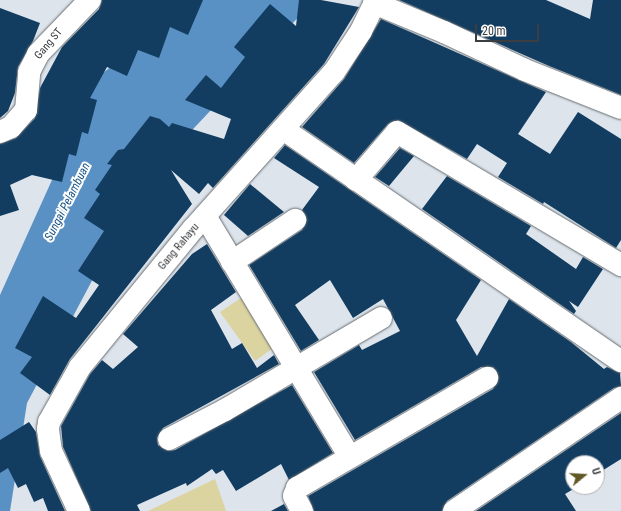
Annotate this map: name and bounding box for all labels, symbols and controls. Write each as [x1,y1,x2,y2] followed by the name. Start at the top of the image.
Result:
[477,16,541,42] scale bar
[482,24,506,38] text: 20 m
[32,26,66,62] street label: Gang ST
[42,161,94,243] water label: Sungai Pelambuan
[156,221,202,273] street label: Gang Rahayu
[565,455,605,495] north arrow
[589,466,603,476] text: U

